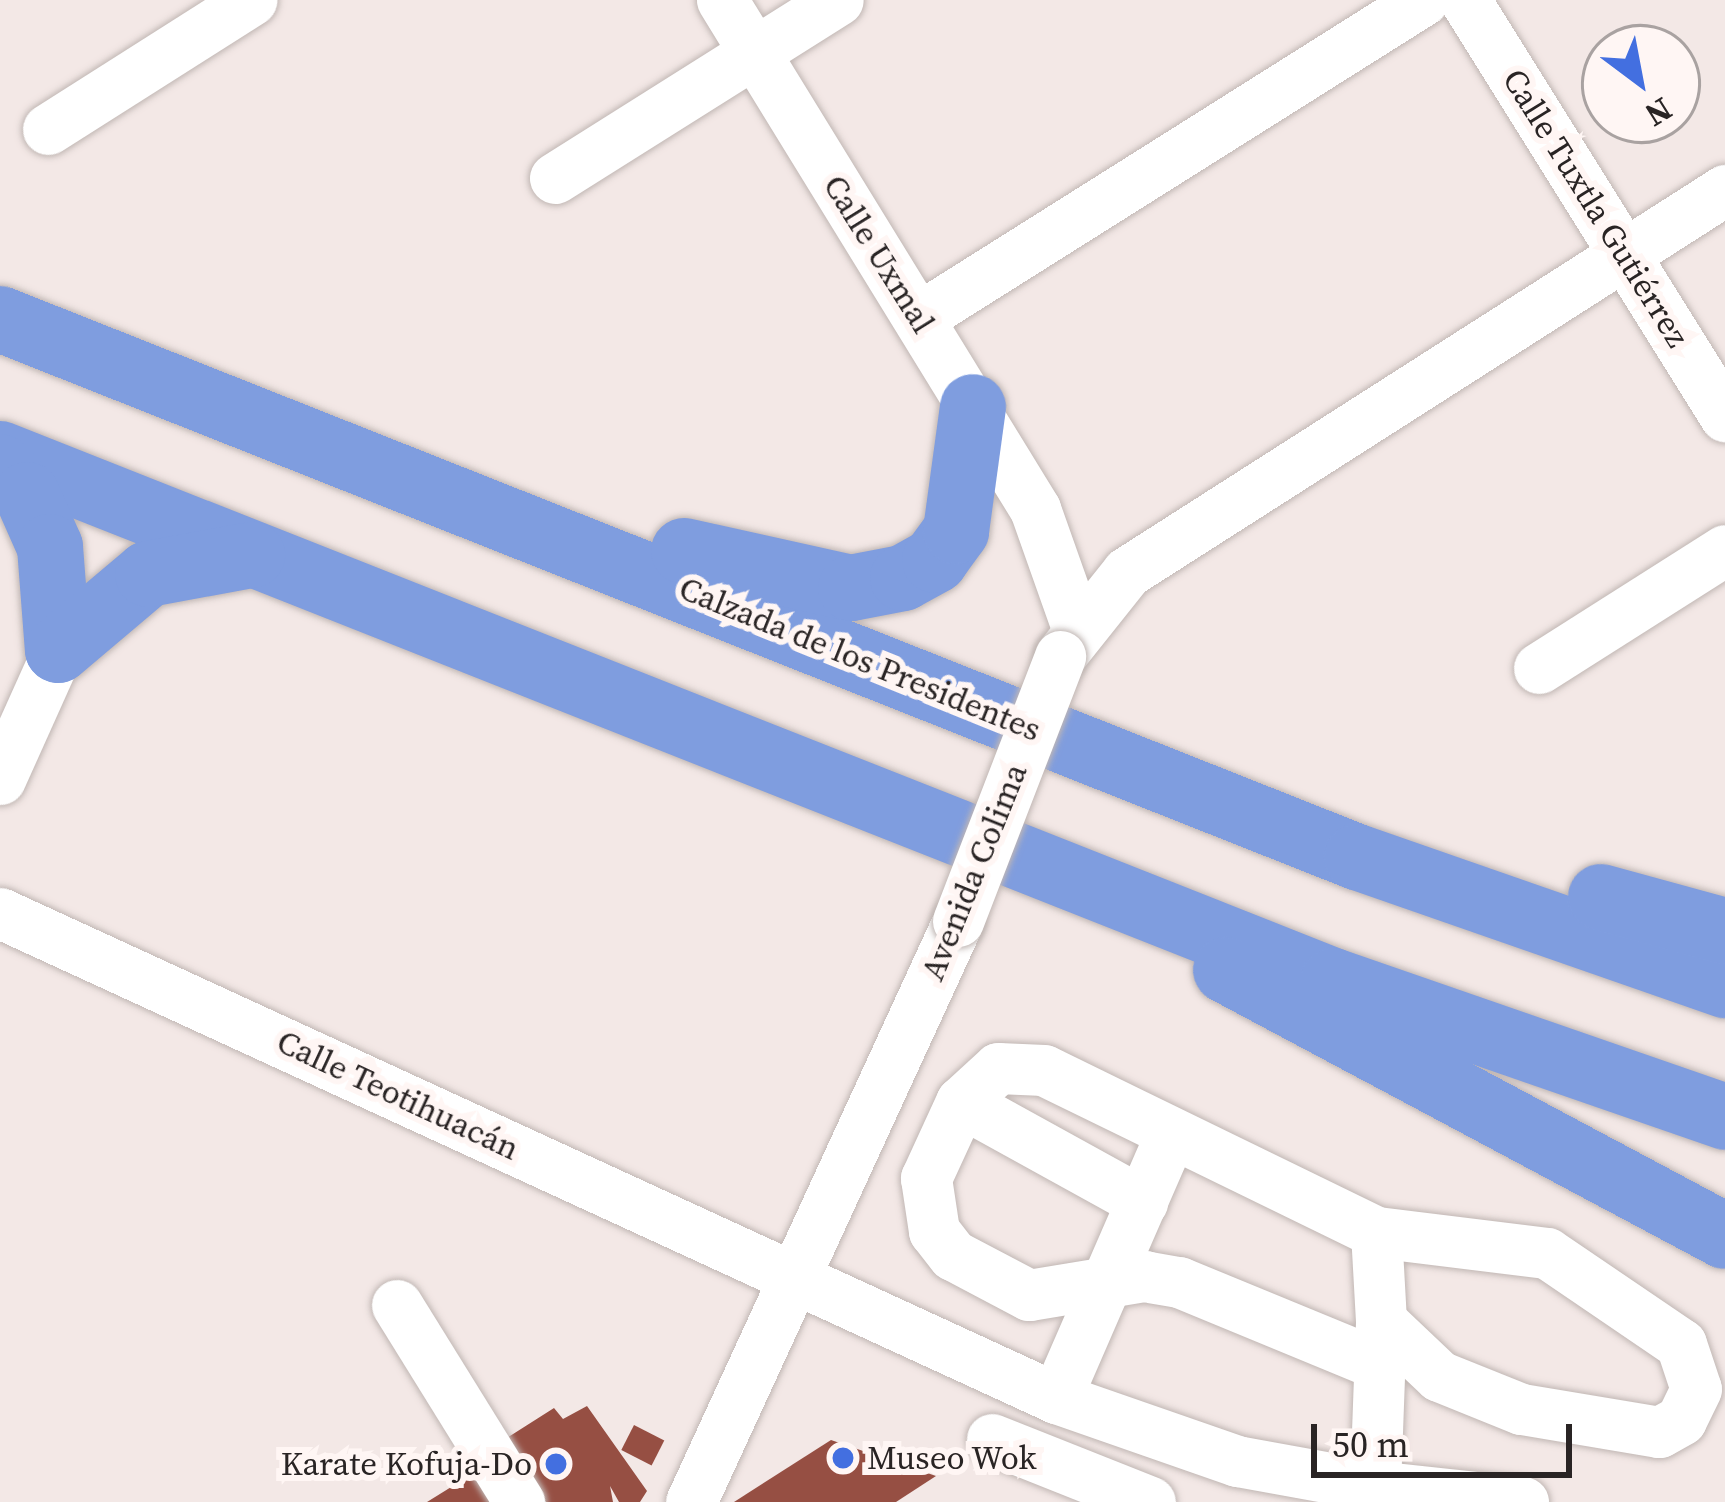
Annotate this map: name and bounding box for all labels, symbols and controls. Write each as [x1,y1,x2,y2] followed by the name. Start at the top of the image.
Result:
[1581,24,1701,144] north arrow
[1494,61,1698,355] street label: Calle Tuxtla Gutiérrez
[1637,87,1681,138] text: N
[815,168,943,340] street label: Calle Uxmal
[673,568,1047,750] street label: Calzada de los Presidentes
[913,758,1035,986] street label: Avenida Colima
[270,1021,526,1169] street label: Calle Teotihuacán
[1317,1400,1578,1474] scale bar
[1332,1420,1409,1469] text: 50 m
[867,1438,1038,1478] place label: Museo Wok
[281,1444,532,1484] place label: Karate Kofuja-Do
[830,1445,856,1471] marker: Museo Wok
[543,1451,569,1477] marker: Karate Kofuja-Do

